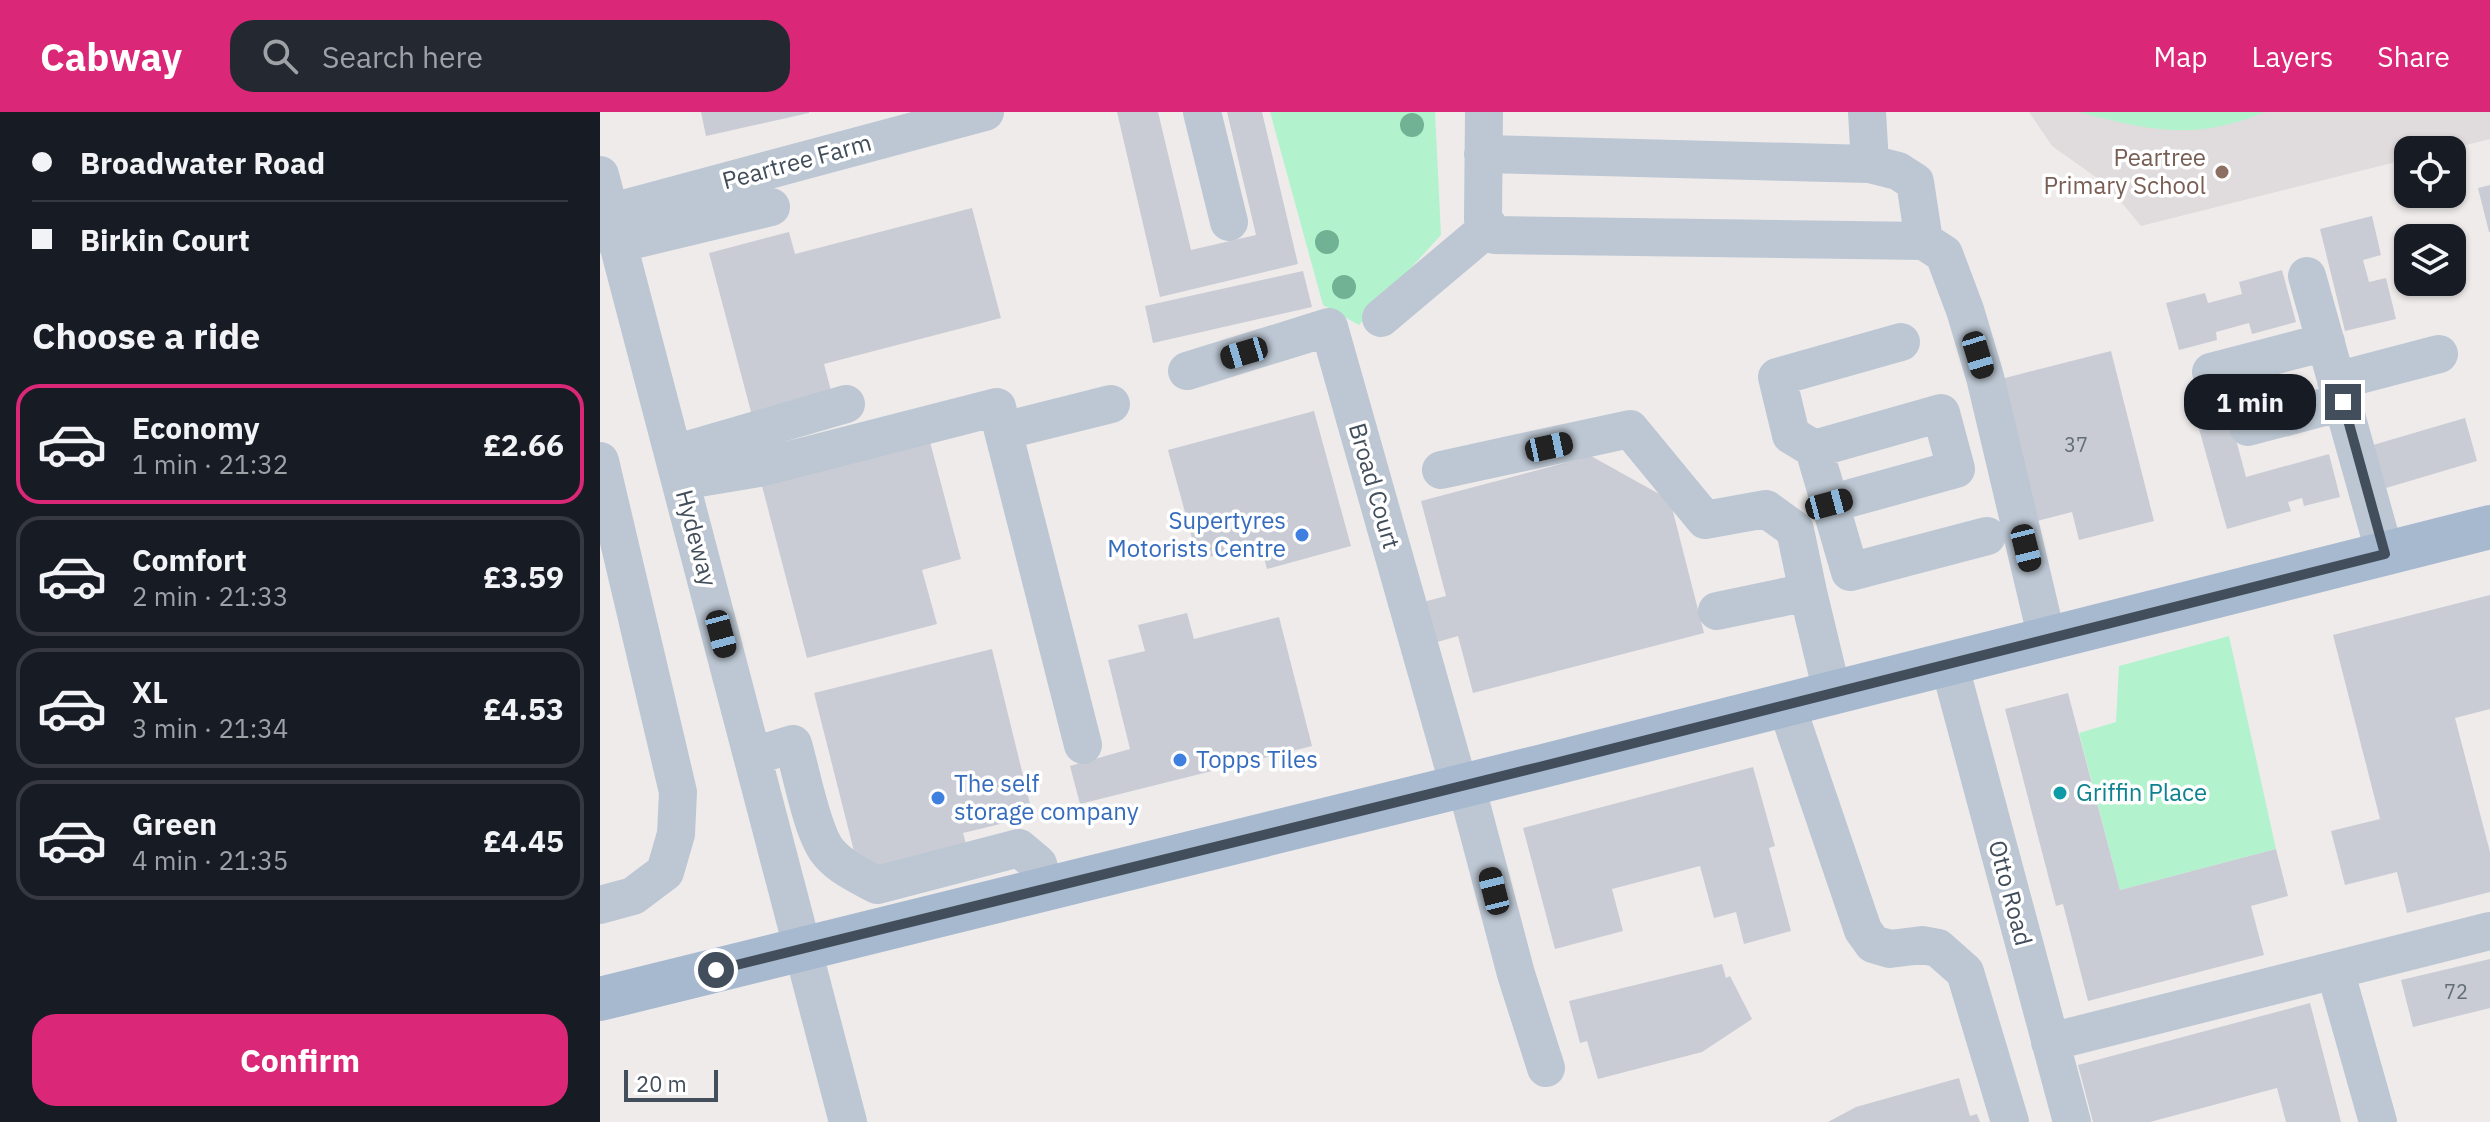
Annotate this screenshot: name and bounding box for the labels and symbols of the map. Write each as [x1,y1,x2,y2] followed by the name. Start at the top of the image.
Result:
[719,126,875,196] street label: Peartree Farm
[2043,141,2206,201] place label: Peartree Primary School
[2213,163,2231,181] marker: Peartree Primary School
[1960,329,1996,381] car
[1218,335,1270,371] car
[2183,374,2315,430] callout: 1 min
[2325,384,2361,420] route end
[1342,419,1408,552] street label: Broad Court
[1523,430,1575,464] car
[2064,431,2088,458] house number: 37
[669,486,725,590] street label: Hydeway
[1803,486,1855,522] car
[1107,504,1286,564] place label: Supertyres Motorists Centre
[2009,522,2043,574] car
[1293,526,1311,544] marker: Supertyres Motorists Centre
[703,608,739,660] car
[1196,743,1318,775] place label: Topps Tiles
[1171,751,1189,769] marker: Topps Tiles
[954,767,1139,827] place label: The self storage company
[2076,776,2207,808] place label: Griffin Place
[2051,784,2069,802] marker: Griffin Place
[929,789,947,807] marker: The self storage company
[1982,837,2040,949] street label: Otto Road
[1477,865,1511,917] car
[698,952,734,988] route start
[2444,978,2468,1005] house number: 72
[624,1066,718,1102] scale bar

